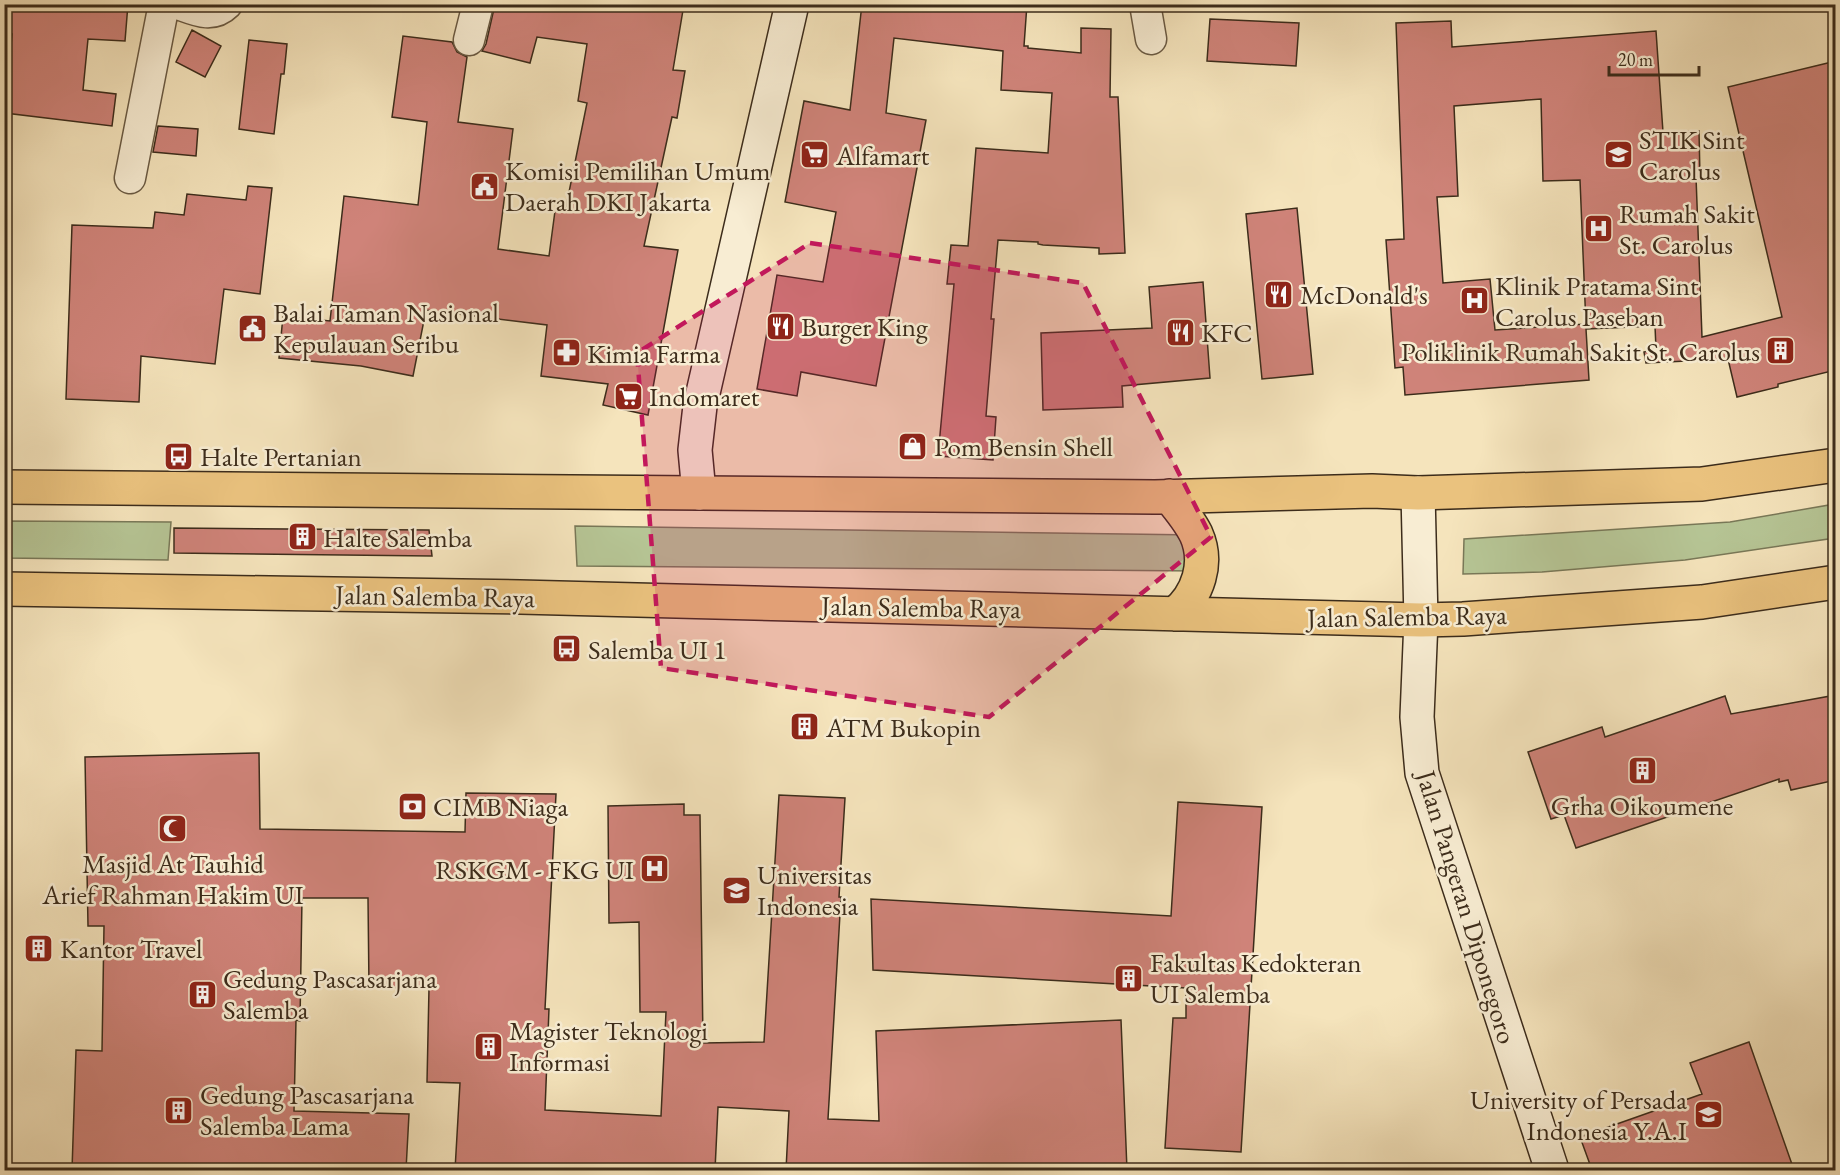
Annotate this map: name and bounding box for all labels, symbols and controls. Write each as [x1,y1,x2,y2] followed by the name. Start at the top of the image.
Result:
[1609,39,1699,77] scale bar
[1618,48,1653,71] text: 20 m
[1639,122,1745,188] place label: STIK Sint Carolus
[835,138,930,173] place label: Alfamart
[799,139,831,171] supermarket icon: Alfamart
[1602,139,1634,171] school or university icon: STIK Sint Carolus
[505,153,770,219] place label: Komisi Pemilihan Umum Daerah DKI Jakarta
[468,170,500,202] public building icon: Komisi Pemilihan Umum Daerah DKI Jakarta
[1619,196,1755,262] place label: Rumah Sakit St. Carolus
[1582,213,1614,245] hospital icon: Rumah Sakit St. Carolus
[1495,268,1699,334] place label: Klinik Pratama Sint Carolus Paseban
[1300,277,1428,312] place label: McDonald's
[1263,278,1295,310] restaurant icon: McDonald's
[1458,285,1490,317] hospital icon: Klinik Pratama Sint Carolus Paseban
[273,295,499,361] place label: Balai Taman Nasional Kepulauan Seribu
[801,309,928,344] place label: Burger King
[764,310,796,342] restaurant icon: Burger King
[236,312,268,344] public building icon: Balai Taman Nasional Kepulauan Seribu
[1201,315,1252,350] place label: KFC
[1164,316,1196,348] restaurant icon: KFC
[1401,334,1760,369] place label: Poliklinik Rumah Sakit St. Carolus
[1765,335,1797,367] building icon: Poliklinik Rumah Sakit St. Carolus
[587,336,721,371] place label: Kimia Farma
[550,337,582,369] pharmacy icon: Kimia Farma
[649,379,760,414] place label: Indomaret
[612,380,644,412] supermarket icon: Indomaret
[934,429,1113,464] place label: Pom Bensin Shell
[897,430,929,462] shop icon: Pom Bensin Shell
[200,439,362,474] place label: Halte Pertanian
[163,440,195,472] bus stop icon: Halte Pertanian
[323,520,472,555] place label: Halte Salemba
[286,521,318,553] building icon: Halte Salemba
[333,577,535,615] street label: Jalan Salemba Raya
[819,588,1021,626] street label: Jalan Salemba Raya
[1305,597,1507,635] street label: Jalan Salemba Raya
[588,632,726,667] place label: Salemba UI 1
[551,633,583,665] bus stop icon: Salemba UI 1
[825,710,981,745] place label: ATM Bukopin
[789,711,821,743] building icon: ATM Bukopin
[1626,754,1658,786] building icon: Grha Oikoumene
[1408,764,1525,1048] street label: Jalan Pangeran Diponegoro
[1551,788,1733,823] place label: Grha Oikoumene
[433,789,568,824] place label: CIMB Niaga
[396,790,428,822] bank icon: CIMB Niaga
[157,812,189,844] mosque icon: Masjid At Tauhid Arief Rahman Hakim UI
[41,846,304,912] place label: Masjid At Tauhid Arief Rahman Hakim UI
[435,852,634,887] place label: RSKGM - FKG UI
[639,853,671,885] hospital icon: RSKGM - FKG UI
[757,857,872,923] place label: Universitas Indonesia
[720,874,752,906] school or university icon: Universitas Indonesia
[60,931,202,966] place label: Kantor Travel
[23,932,55,964] building icon: Kantor Travel
[1150,945,1362,1011] place label: Fakultas Kedokteran UI Salemba
[223,961,437,1027] place label: Gedung Pascasarjana Salemba
[1113,962,1145,994] building icon: Fakultas Kedokteran UI Salemba
[186,978,218,1010] building icon: Gedung Pascasarjana Salemba
[509,1013,708,1079] place label: Magister Teknologi Informasi
[472,1030,504,1062] building icon: Magister Teknologi Informasi
[200,1077,414,1143] place label: Gedung Pascasarjana Salemba Lama
[1470,1082,1687,1148] place label: University of Persada Indonesia Y.A.I
[163,1094,195,1126] building icon: Gedung Pascasarjana Salemba Lama
[1692,1099,1724,1131] school or university icon: University of Persada Indonesia Y.A.I

